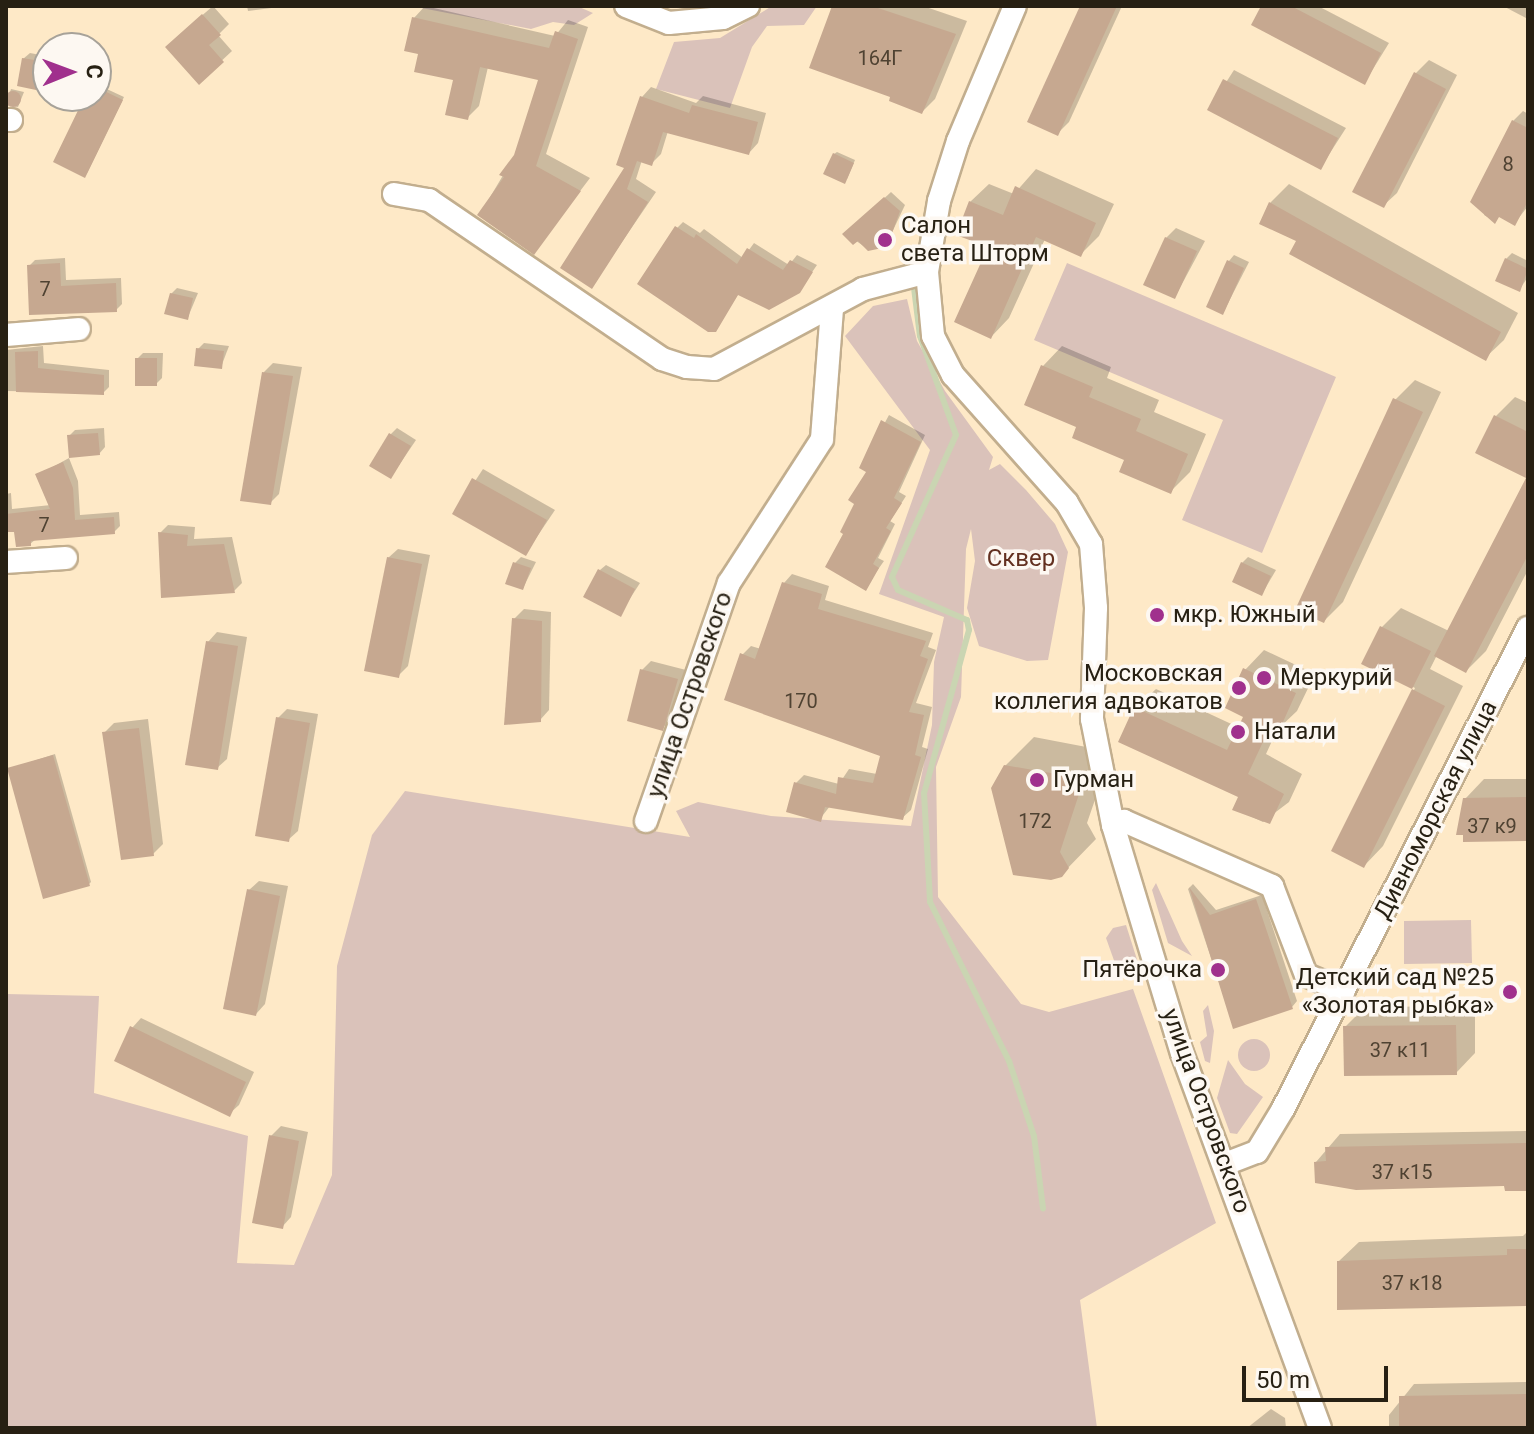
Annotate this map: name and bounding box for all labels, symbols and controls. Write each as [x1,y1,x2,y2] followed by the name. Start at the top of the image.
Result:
[32,32,112,112] north arrow
[858,46,902,70] house number: 164Г
[82,64,107,79] text: С
[1502,152,1514,176] house number: 8
[901,212,1049,268] place label: Салон света Шторм
[876,231,894,249] marker: Салон света Шторм
[39,277,51,301] house number: 7
[38,513,50,537] house number: 7
[987,545,1055,573] park label: Сквер
[641,588,739,802] street label: улица Островского
[1173,601,1316,629] place label: мкр. Южный
[1148,606,1166,624] marker: мкр. Южный
[994,660,1223,716] place label: Московская коллегия адвокатов
[1280,664,1393,692] place label: Меркурий
[1255,669,1273,687] marker: Меркурий
[1230,679,1248,697] marker: Московская коллегия адвокатов
[784,689,818,713] house number: 170
[1368,696,1504,924] street label: Дивноморская улица
[1254,718,1336,746] place label: Натали
[1229,723,1247,741] marker: Натали
[1053,766,1134,794] place label: Гурман
[1028,771,1046,789] marker: Гурман
[1018,809,1052,833] house number: 172
[1467,814,1517,838] house number: 37 к9
[1082,956,1202,984] place label: Пятёрочка
[1209,961,1227,979] marker: Пятёрочка
[1296,964,1494,1020] place label: Детский сад №25 «Золотая рыбка»
[1501,983,1519,1001] marker: Детский сад №25 «Золотая рыбка»
[1156,1005,1256,1217] street label: улица Островского
[1370,1038,1430,1062] house number: 37 к11
[1372,1160,1432,1184] house number: 37 к15
[1382,1271,1442,1295] house number: 37 к18
[1246,1350,1392,1400] scale bar
[1256,1366,1310,1394] text: 50 m

